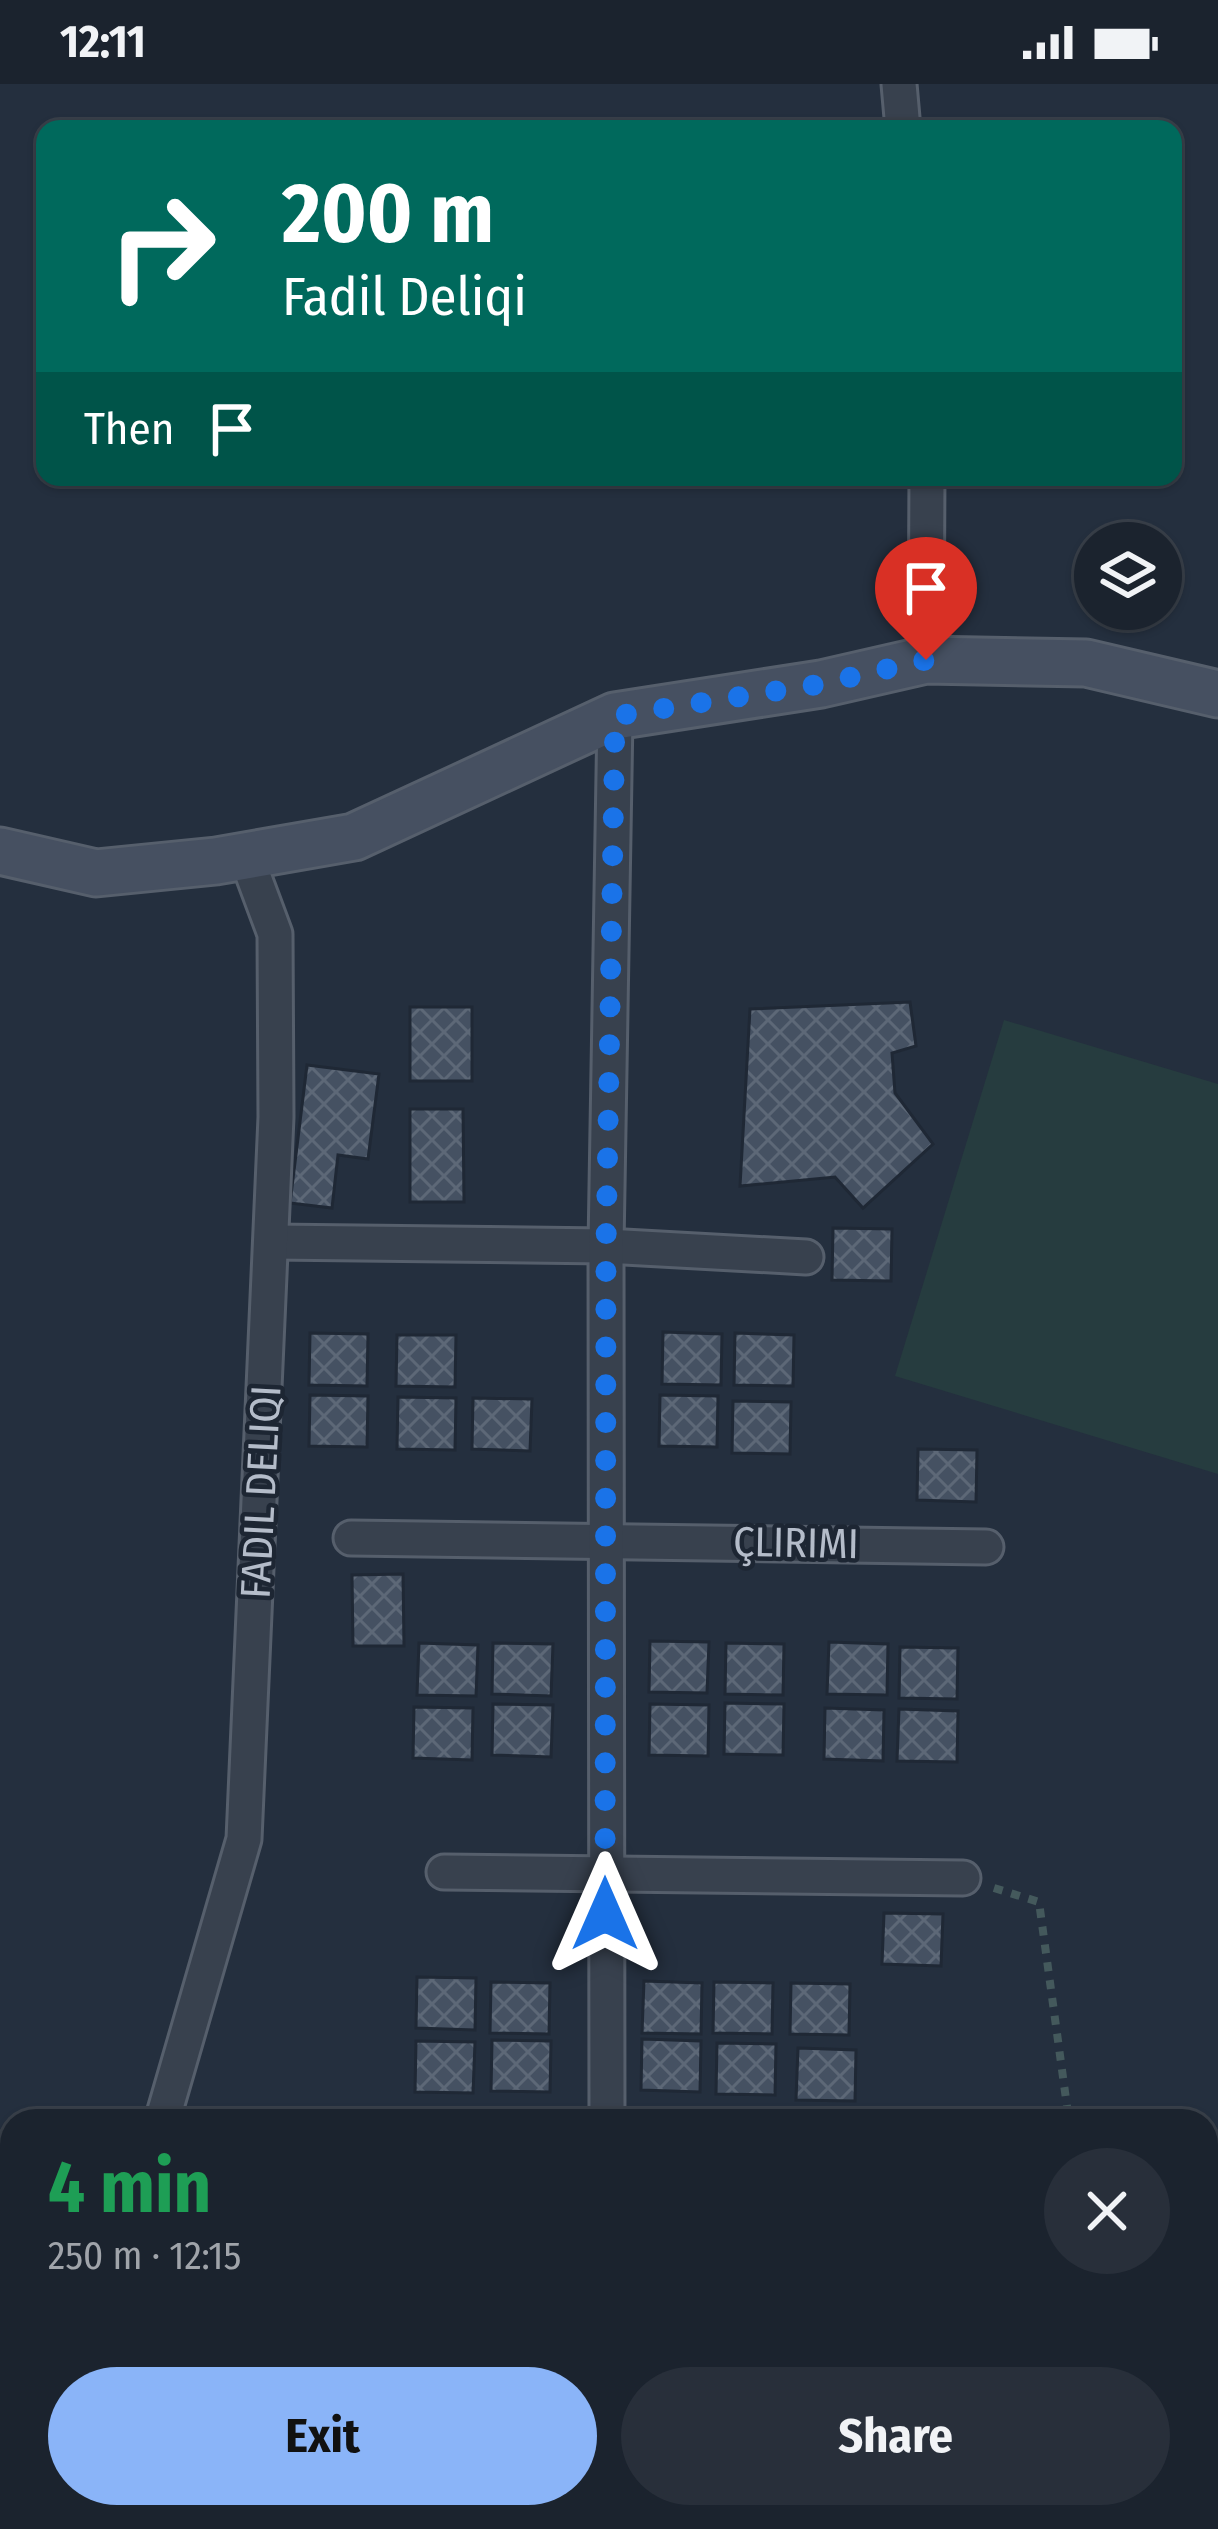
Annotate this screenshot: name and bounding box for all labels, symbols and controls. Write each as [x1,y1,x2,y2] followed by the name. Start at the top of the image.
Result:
[60,15,146,69] text: 12:11
[282,163,494,264] text: 200 m
[84,168,240,324] icon: right
[282,265,527,329] text: Fadil Deliqi
[199,396,265,462] icon: arrive
[84,402,175,456] text: Then
[1074,522,1182,630] map controls
[1074,522,1182,630] button: layers
[875,537,977,660] pin
[893,555,959,621] icon: arrive
[230,1384,292,1600] street label: FADIL DELIQI
[733,1517,859,1569] street label: ÇLIRIMI
[542,1851,668,1977] position arrow
[48,2145,211,2231] text: 4 min
[1044,2148,1170,2274] button: close
[48,2233,241,2279] text: 250 m · 12:15
[48,2367,597,2505] button: Exit
[621,2367,1170,2505] button: Share

